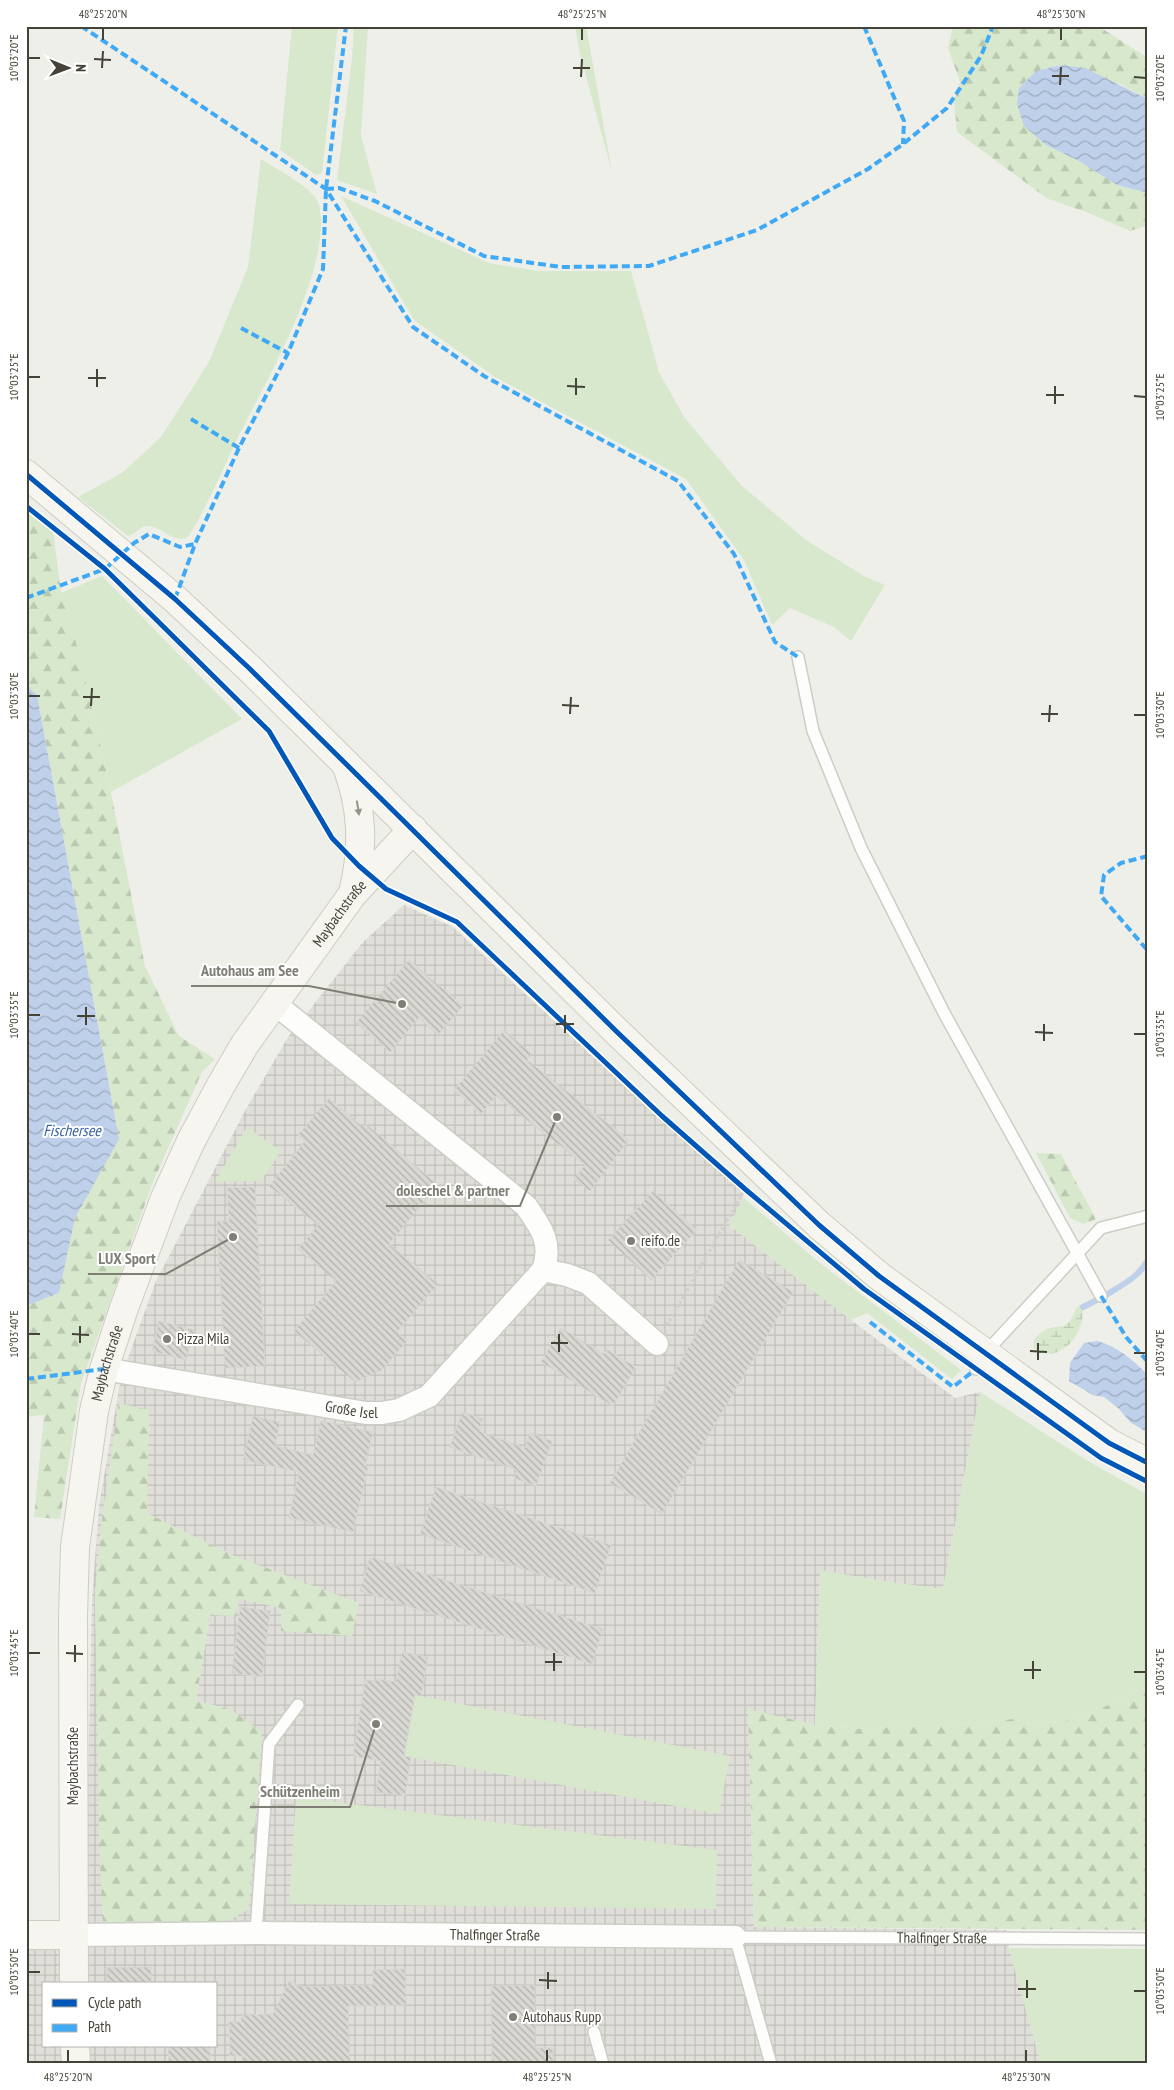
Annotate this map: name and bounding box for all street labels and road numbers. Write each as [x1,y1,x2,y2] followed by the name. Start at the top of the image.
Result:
[308,876,370,950] street label: Maybachstraße
[87,1322,127,1403] street label: Maybachstraße
[324,1396,378,1422] street label: Große Isel
[63,1727,82,1805] street label: Maybachstraße
[450,1925,540,1944] street label: Thalfinger Straße
[897,1928,987,1947] street label: Thalfinger Straße

